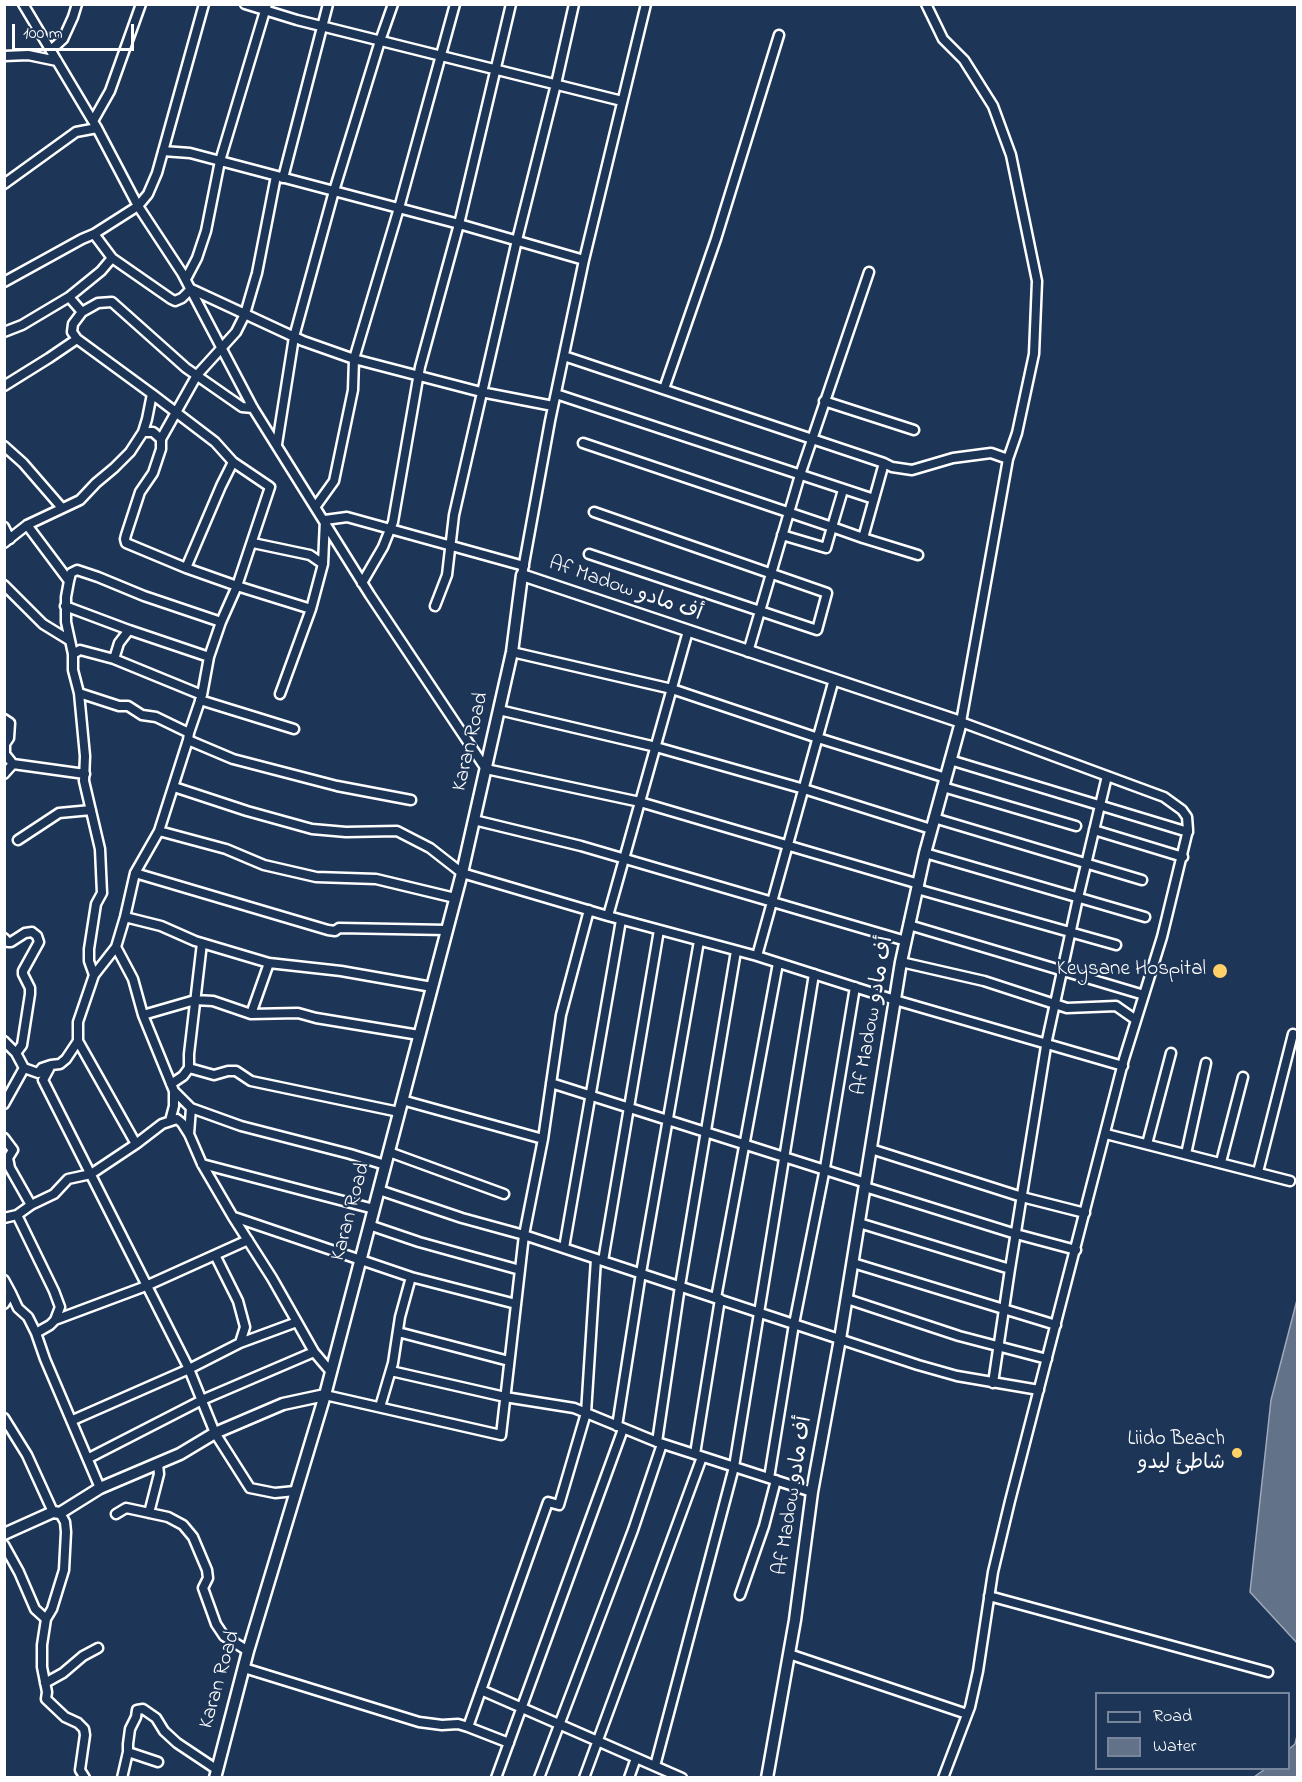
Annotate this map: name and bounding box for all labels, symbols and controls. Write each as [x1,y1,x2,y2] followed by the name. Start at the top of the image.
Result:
[15,12,136,50] scale bar
[23,21,63,47] text: 100 m
[545,552,705,628] street label: Af Madow أف مادو
[448,690,496,794] street label: Karan Road
[848,935,900,1097] street label: Af Madow أف مادو
[1057,958,1206,984] place label: Keysane Hospital
[1211,962,1229,980] marker: Keysane Hospital
[327,1160,377,1264] street label: Karan Road
[769,1415,819,1577] street label: Af Madow أف مادو
[1128,1428,1225,1478] place label: Liido Beach شاطئ ليدو
[1230,1446,1244,1460] marker: Liido Beach شاطئ ليدو
[195,1628,247,1732] street label: Karan Road
[1095,1692,1290,1770] legend
[1153,1704,1192,1730] text: Road
[1153,1734,1196,1760] text: Water

